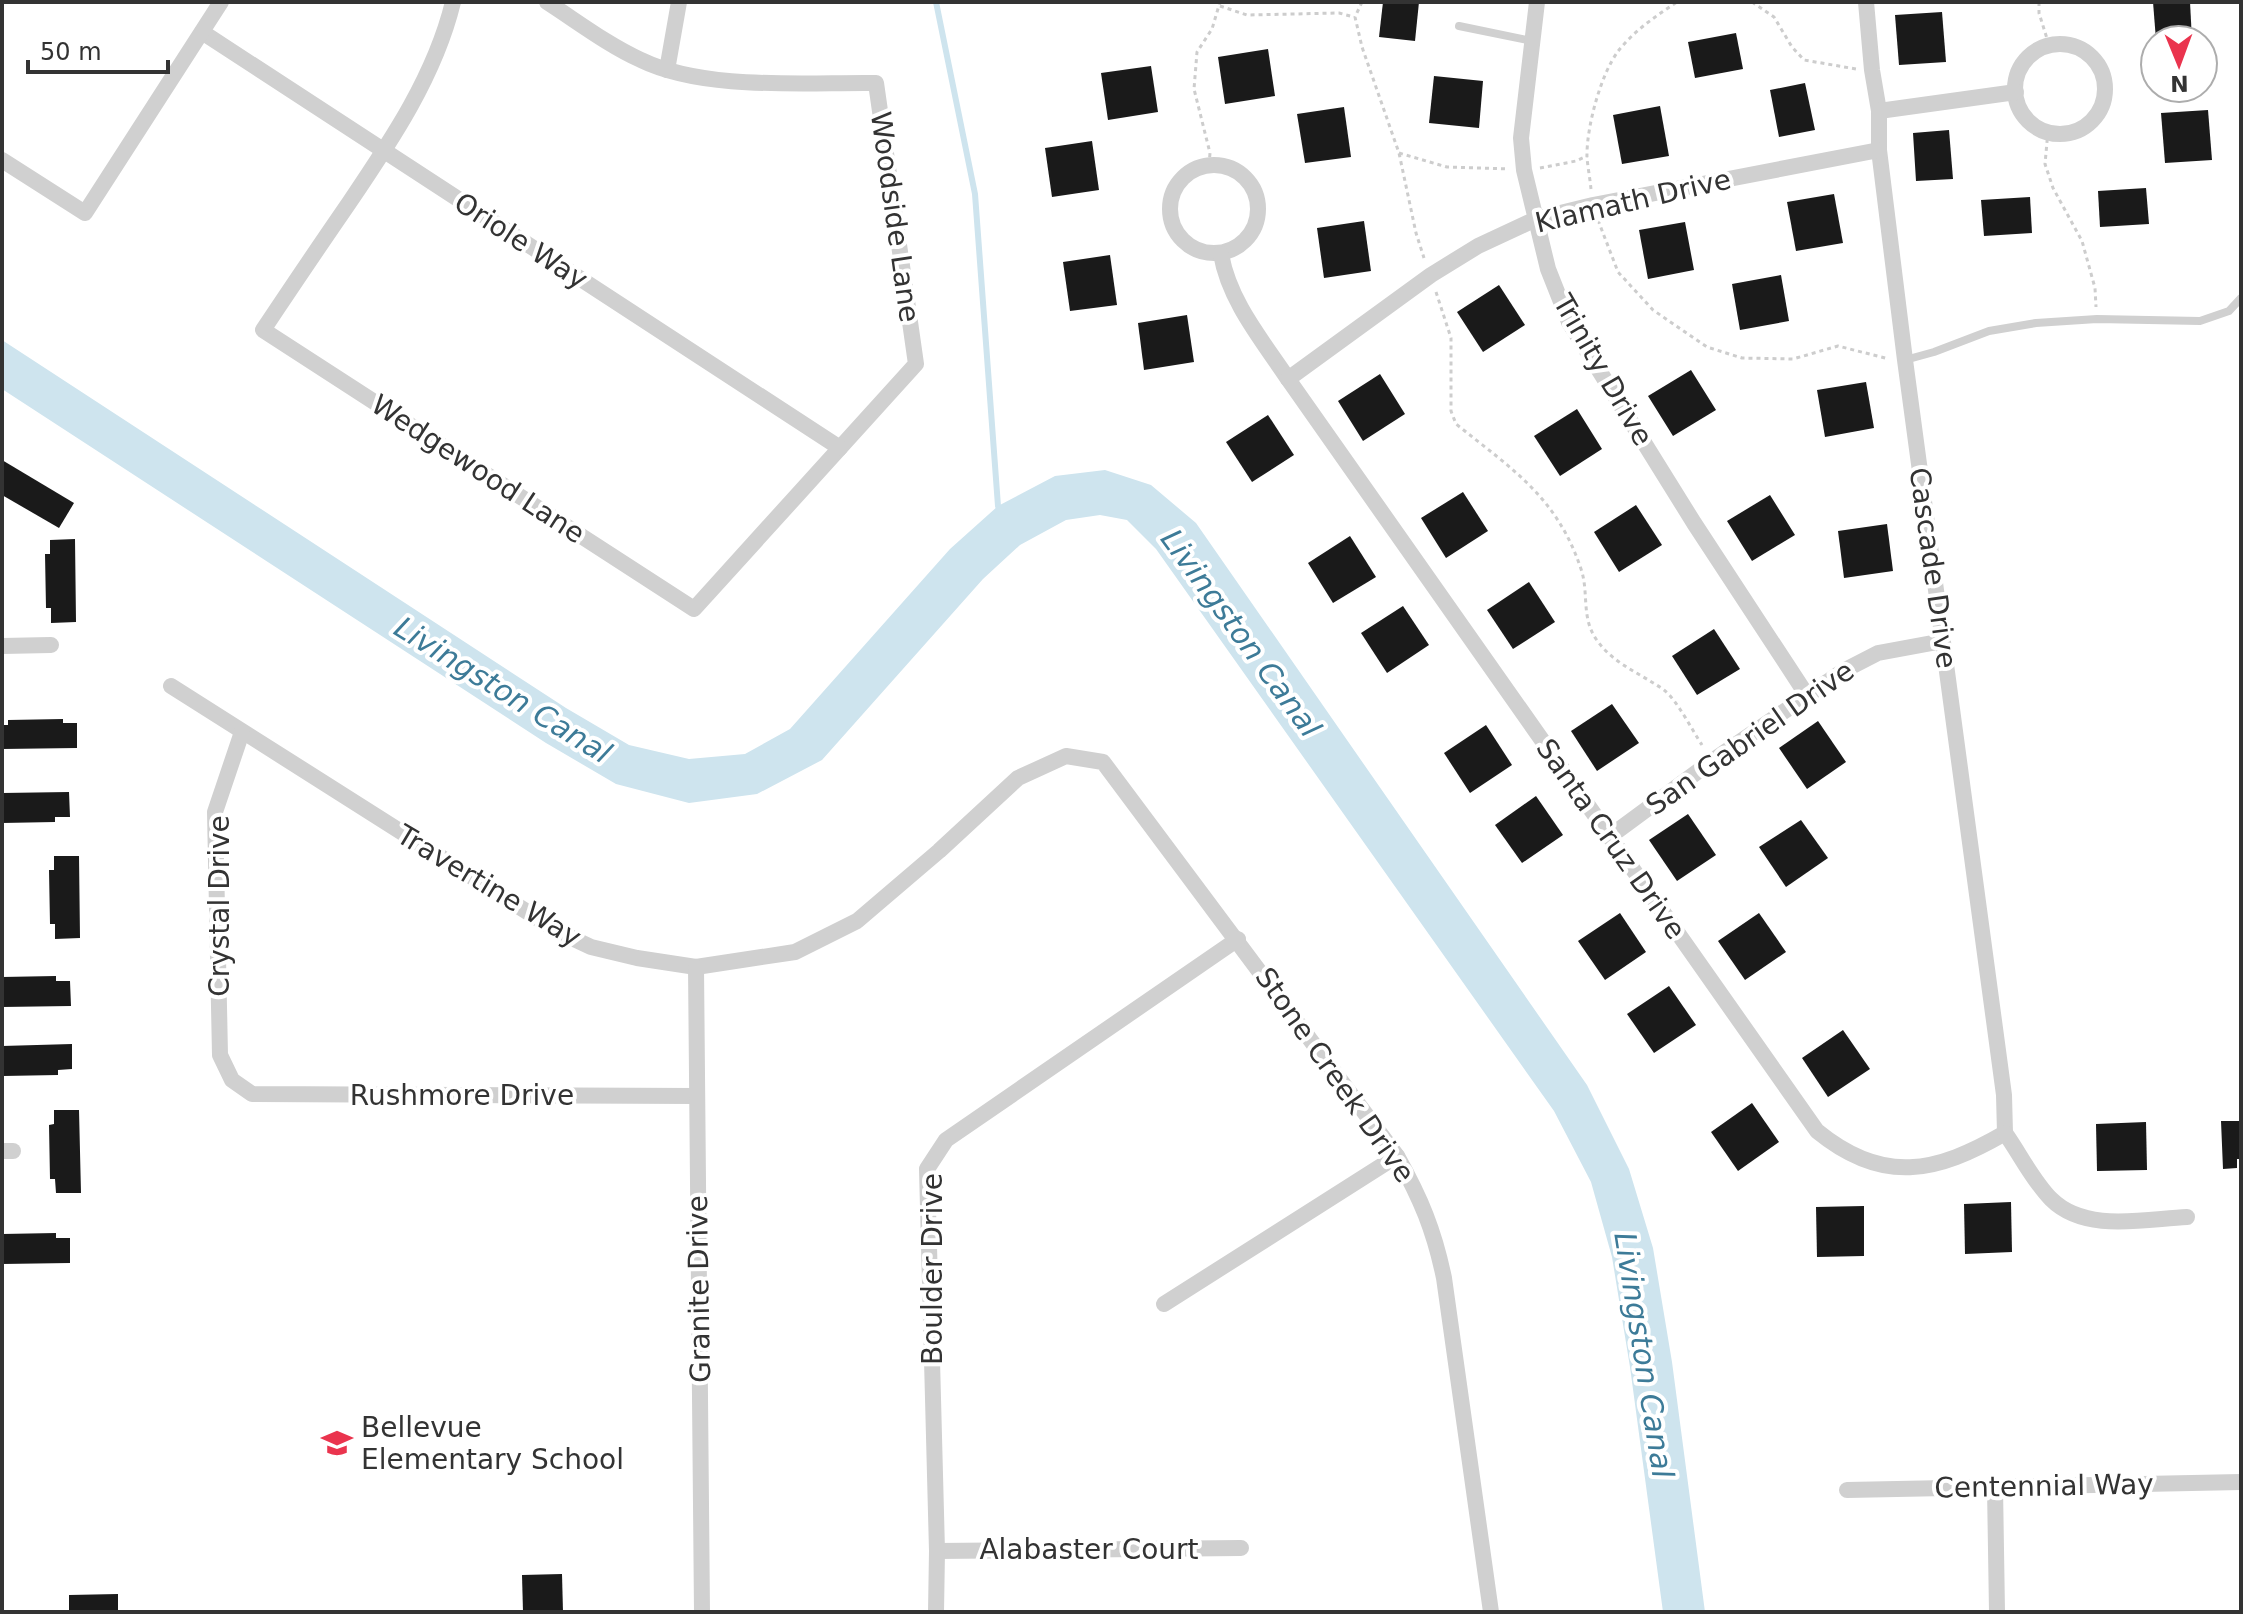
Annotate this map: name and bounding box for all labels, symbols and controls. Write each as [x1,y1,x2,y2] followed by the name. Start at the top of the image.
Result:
[28,24,168,74] scale bar
[2139,24,2219,104] north arrow
[40,38,102,66] text: 50 m
[2170,71,2189,96] text: N
[864,110,926,324] street label: Woodside Lane
[1532,162,1734,240] street label: Klamath Drive
[448,186,594,296] street label: Oriole Way
[1546,288,1660,451] street label: Trinity Drive
[365,388,591,550] street label: Wedgewood Lane
[1903,465,1963,671] street label: Cascade Drive
[1154,522,1329,744] water label: Livingston Canal
[388,609,618,771] water label: Livingston Canal
[1640,654,1860,822] street label: San Gabriel Drive
[1530,733,1692,945] street label: Santa Cruz Drive
[203,815,236,997] street label: Crystal Drive
[390,817,587,954] street label: Travertine Way
[1249,961,1421,1189] street label: Stone Creek Drive
[350,1079,574,1112] street label: Rushmore Drive
[916,1173,949,1365] street label: Boulder Drive
[681,1195,717,1383] street label: Granite Drive
[1607,1230,1681,1481] water label: Livingston Canal
[361,1411,624,1476] place label: Bellevue Elementary School
[320,1426,354,1460] school or university icon: Bellevue Elementary School
[1934,1468,2154,1504] street label: Centennial Way
[979,1533,1199,1566] street label: Alabaster Court

